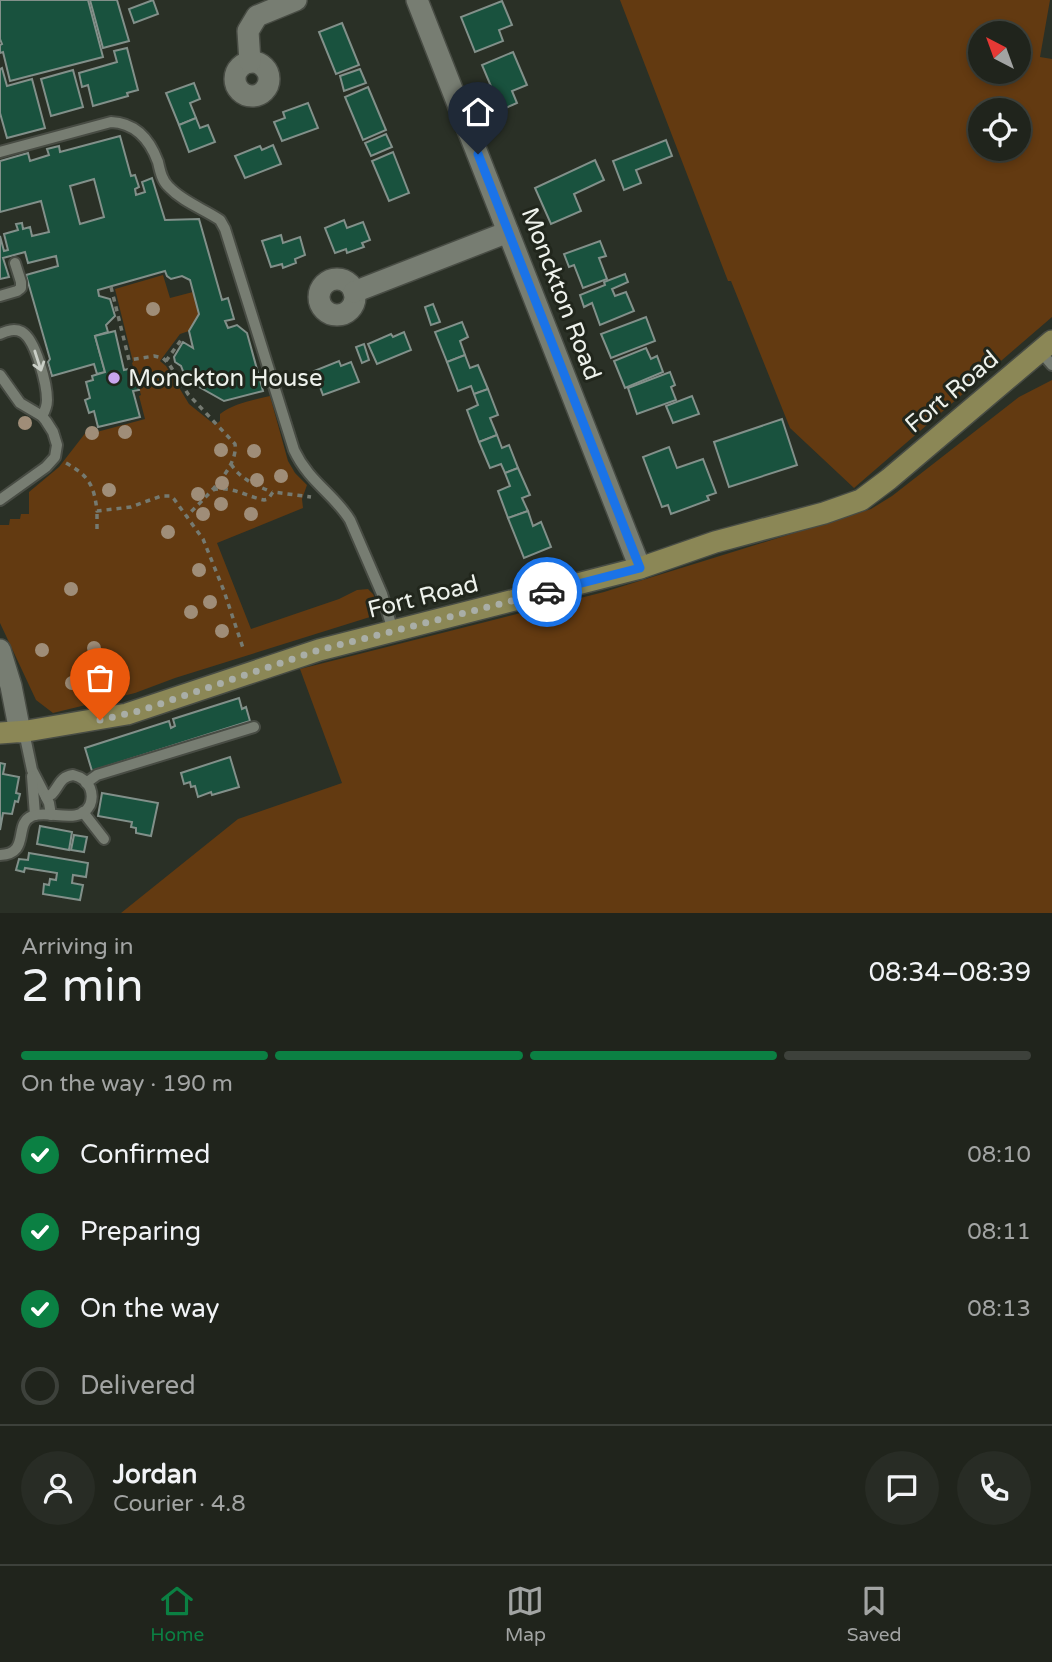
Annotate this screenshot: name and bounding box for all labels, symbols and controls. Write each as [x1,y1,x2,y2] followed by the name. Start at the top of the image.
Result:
[968,21,1031,84] north arrow
[968,21,1031,161] map controls
[448,82,508,154] pin
[459,93,497,131] icon: home
[968,98,1031,161] button: locate
[515,204,607,384] street label: Monckton Road
[899,345,1005,439] street label: Fort Road
[33,350,45,372] one-way arrow
[128,364,322,393] place label: Monckton House
[106,370,122,386] marker: Monckton House
[512,557,582,627] courier
[365,569,481,625] street label: Fort Road
[528,573,566,611] icon: car
[70,648,130,720] pin
[81,659,119,697] icon: bag
[21,933,134,961] text: Arriving in
[869,957,1031,988] text: 08:34–08:39
[21,959,144,1014] text: 2 min
[21,1070,233,1098] text: On the way · 190 m
[21,1136,59,1174] icon: check
[80,1139,210,1170] text: Confirmed
[967,1141,1031,1169] text: 08:10
[21,1213,59,1251] icon: check
[80,1216,201,1247] text: Preparing
[967,1218,1031,1246] text: 08:11
[21,1290,59,1328] icon: check
[80,1293,220,1324] text: On the way
[967,1295,1031,1323] text: 08:13
[80,1370,196,1401] text: Delivered
[21,1451,95,1525] button: person
[865,1451,939,1525] button: chat
[957,1451,1031,1525] button: phone
[113,1459,197,1490] text: Jordan
[113,1490,246,1518] text: Courier · 4.8
[150,1582,204,1646] tab: Home
[505,1582,546,1646] tab: Map
[847,1582,902,1646] tab: Saved

